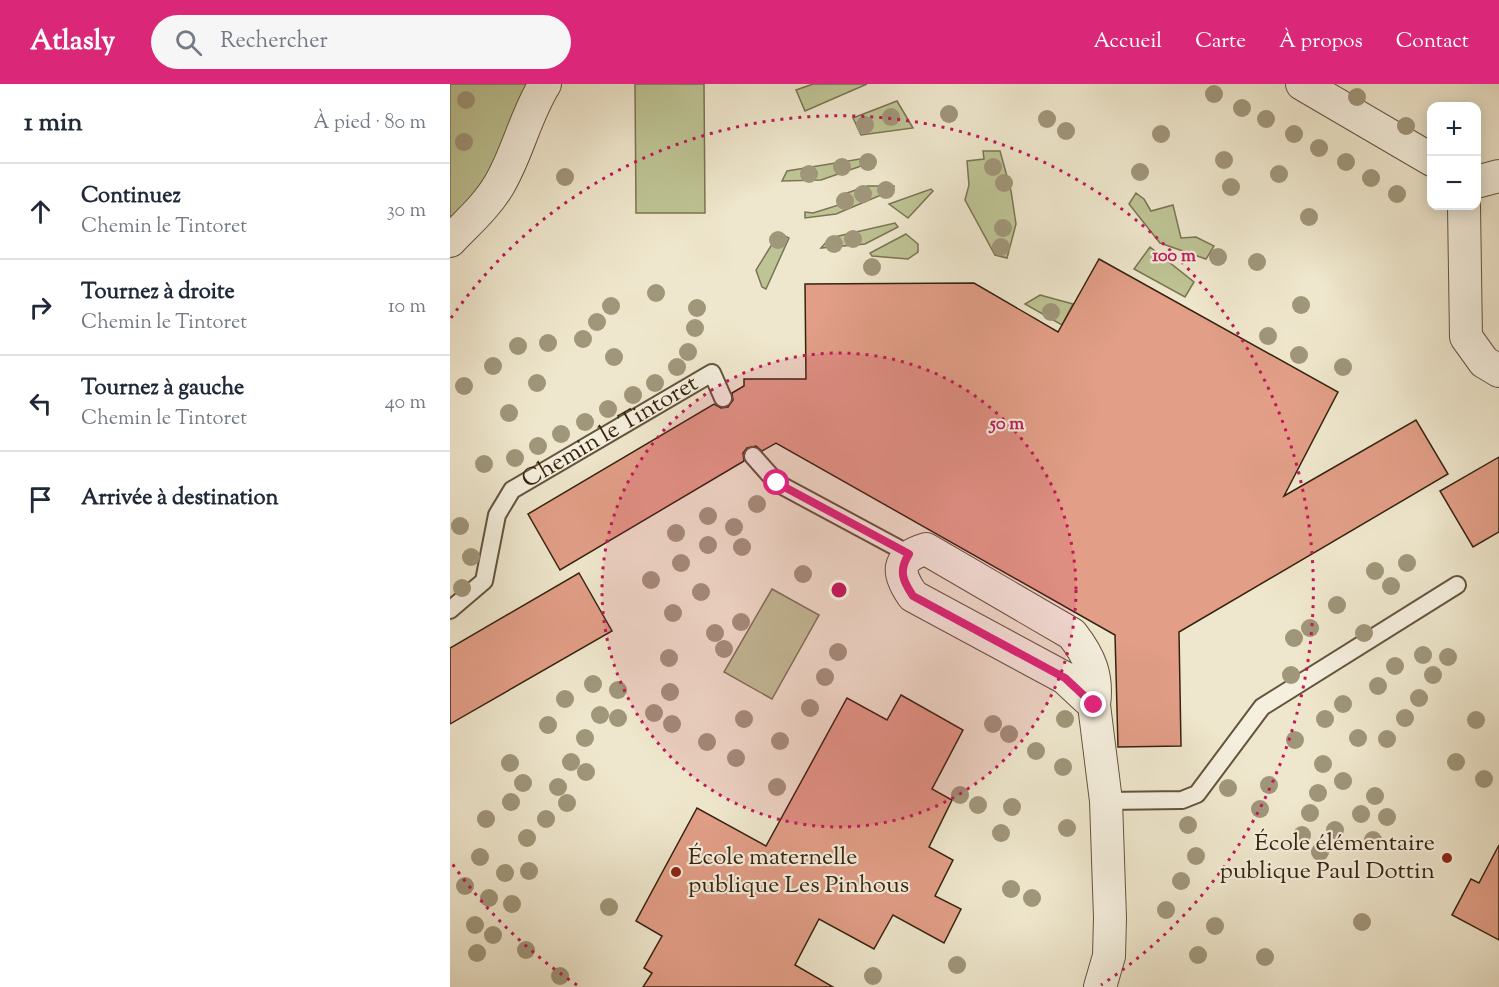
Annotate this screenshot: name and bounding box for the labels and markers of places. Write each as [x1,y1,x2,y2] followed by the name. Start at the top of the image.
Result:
[829,580,849,600] centre of rings
[1219,827,1435,889] place label: École élémentaire publique Paul Dottin
[688,841,909,903] place label: École maternelle publique Les Pinhous
[1440,851,1454,865] marker: École élémentaire publique Paul Dottin
[669,865,683,879] marker: École maternelle publique Les Pinhous

